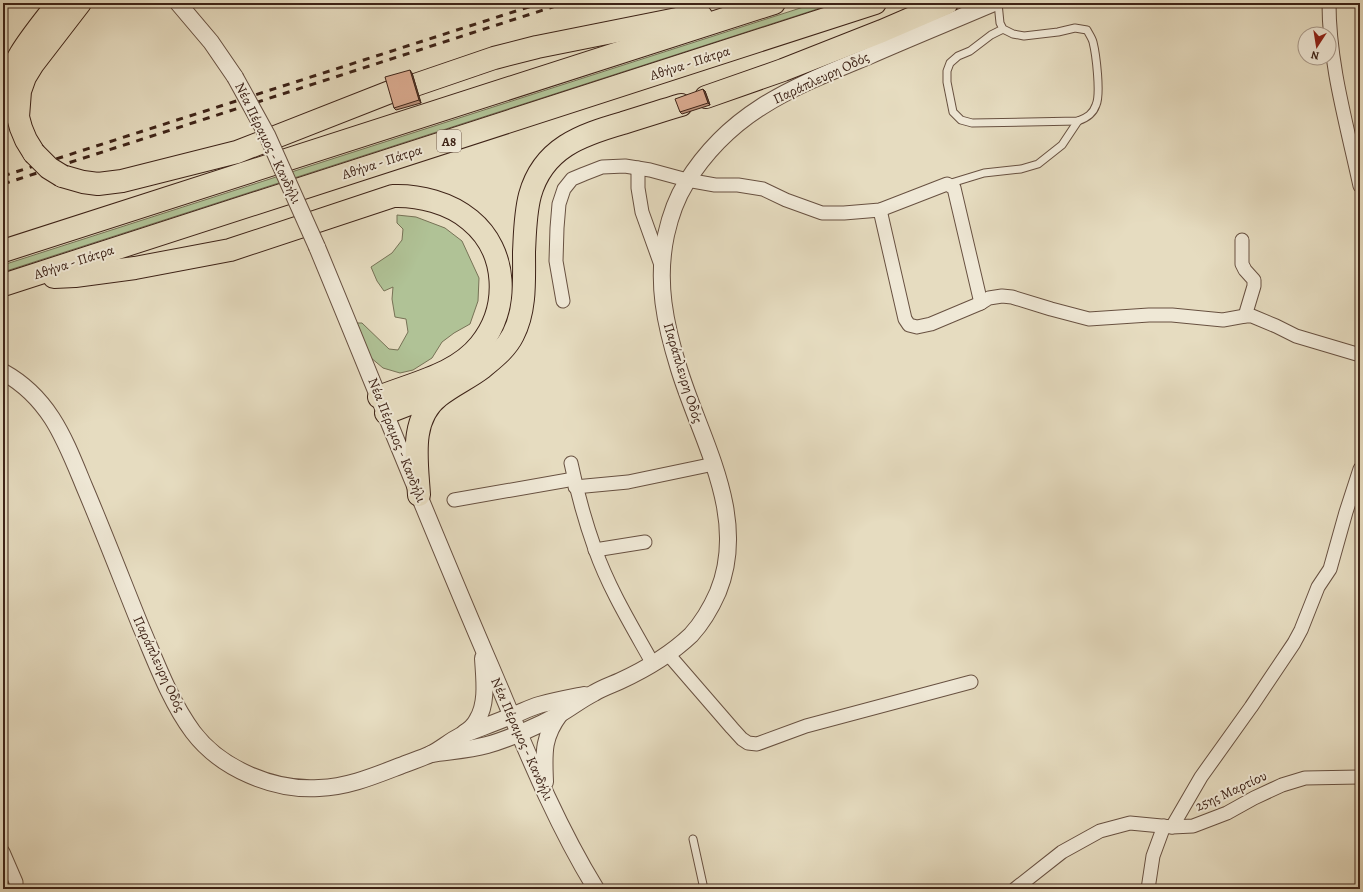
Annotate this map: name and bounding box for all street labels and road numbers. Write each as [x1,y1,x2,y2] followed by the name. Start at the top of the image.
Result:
[646,41,733,85] street label: Αθήνα - Πάτρα
[770,47,872,109] street label: Παράπλευρη Οδός
[230,79,306,207] street label: Νέα Πέραμος - Κανδήλι
[437,130,461,152] road number: Α8
[338,140,425,184] street label: Αθήνα - Πάτρα
[30,240,117,284] street label: Αθήνα - Πάτρα
[659,320,707,426] street label: Παράπλευρη Οδός
[363,375,431,505] street label: Νέα Πέραμος - Κανδήλι
[128,613,190,715] street label: Παράπλευρη Οδός
[486,674,558,804] street label: Νέα Πέραμος - Κανδήλι
[1192,766,1270,816] street label: 25ης Μαρτίου

